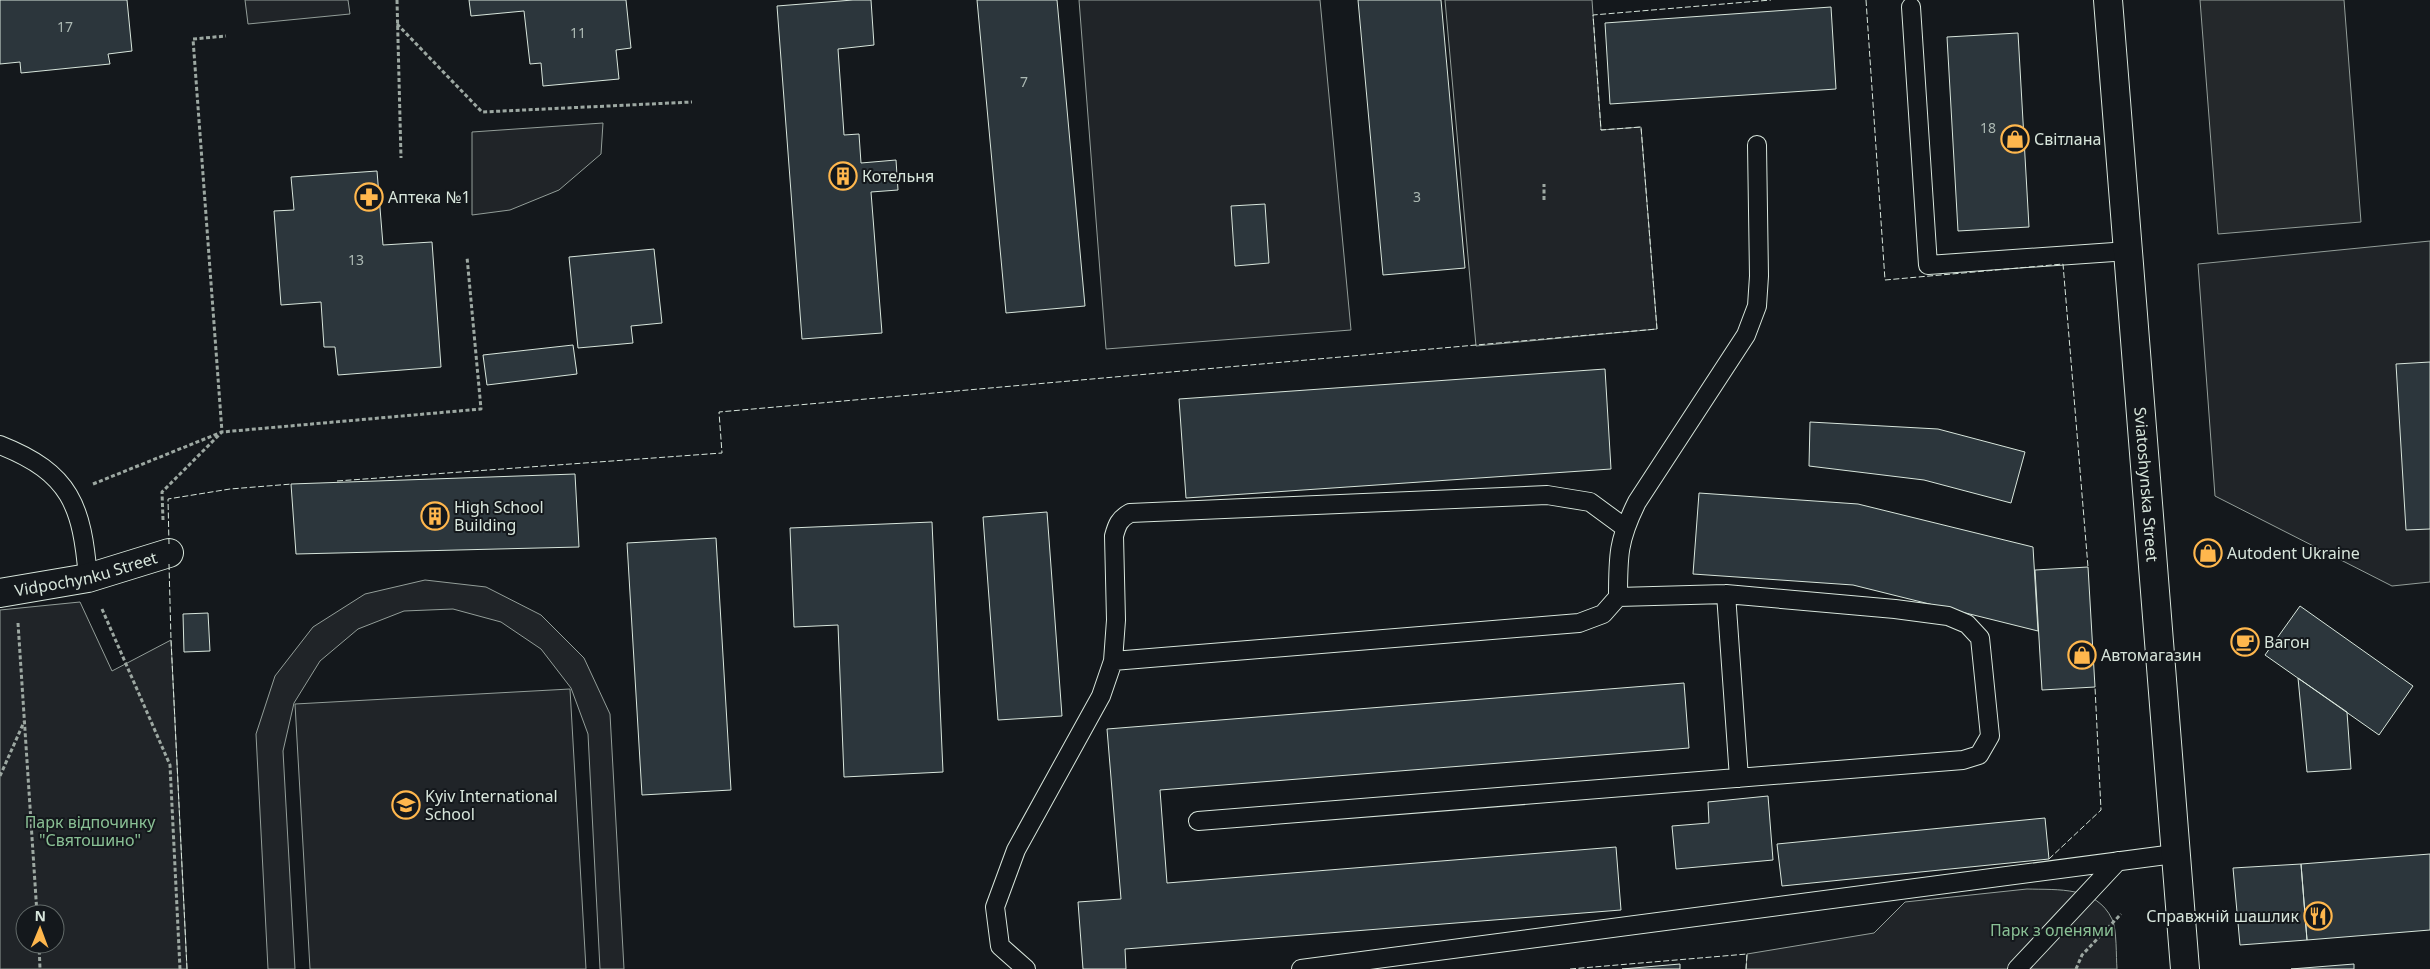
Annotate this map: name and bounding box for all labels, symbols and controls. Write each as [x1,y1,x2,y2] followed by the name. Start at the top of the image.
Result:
[57,17,73,36] house number: 17
[570,23,586,42] house number: 11
[1020,72,1028,91] house number: 7
[1980,118,1996,137] house number: 18
[2000,124,2030,154] shop icon: Світлана
[2034,128,2101,150] place label: Світлана
[828,161,858,191] building icon: Котельня
[862,165,934,187] place label: Котельня
[354,182,384,212] pharmacy icon: Аптека №1
[388,186,471,208] place label: Аптека №1
[1413,187,1421,206] house number: 3
[348,250,364,269] house number: 13
[2129,406,2164,563] street label: Sviatoshynska Street
[454,496,544,536] place label: High School Building
[420,501,450,531] building icon: High School Building
[2193,538,2223,568] shop icon: Autodent Ukraine
[2227,542,2360,564] place label: Autodent Ukraine
[13,546,160,601] street label: Vidpochynku Street
[2230,627,2260,657] cafe icon: Вагон
[2264,631,2309,653] place label: Вагон
[2067,640,2097,670] shop icon: Автомагазин
[2101,644,2202,666] place label: Автомагазин
[425,785,558,825] place label: Kyiv International School
[391,790,421,820] school or university icon: Kyiv International School
[25,811,156,851] park label: Парк відпочинку "Святошино"
[2303,901,2333,931] restaurant icon: Справжній шашлик
[15,904,65,954] north arrow
[2146,905,2299,927] place label: Справжній шашлик
[34,906,46,925] text: N
[1990,919,2114,941] park label: Парк з оленями

